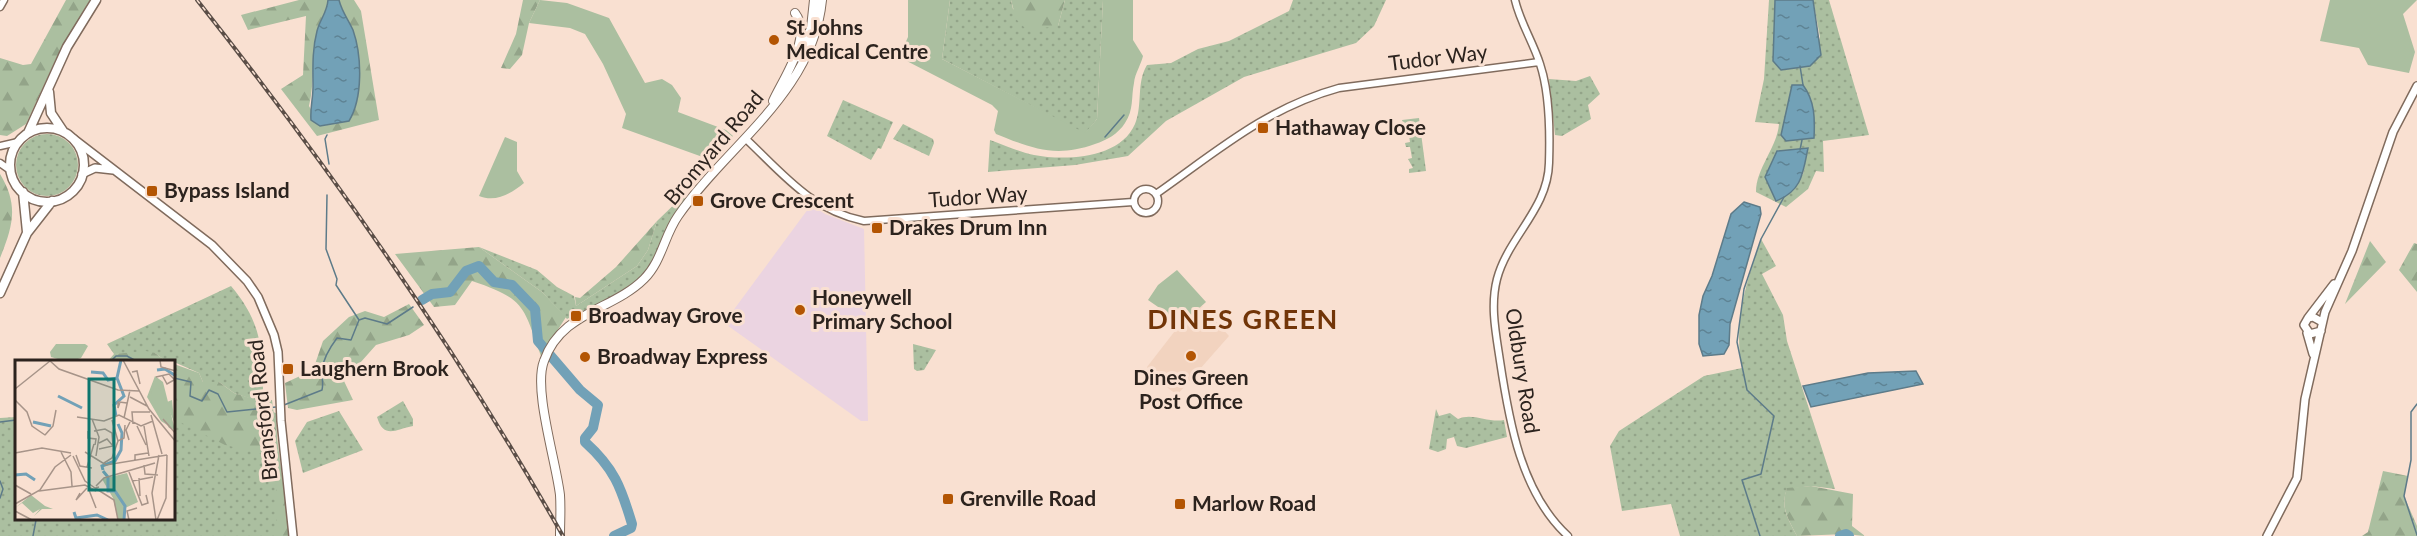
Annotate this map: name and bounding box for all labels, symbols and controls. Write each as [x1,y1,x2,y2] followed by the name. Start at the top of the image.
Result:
[786,14,928,63] place label: St Johns Medical Centre
[767,33,781,47] marker: St Johns Medical Centre
[1387,38,1489,75] street label: Tudor Way
[658,85,768,209] street label: Bromyard Road
[1275,114,1426,139] place label: Hathaway Close
[1256,121,1270,135] marker: Hathaway Close
[164,177,290,202] place label: Bypass Island
[927,180,1029,211] street label: Tudor Way
[145,184,159,198] marker: Bypass Island
[710,187,854,212] place label: Grove Crescent
[691,194,705,208] marker: Grove Crescent
[889,214,1047,239] place label: Drakes Drum Inn
[870,221,884,235] marker: Drakes Drum Inn
[812,284,953,333] place label: Honeywell Primary School
[588,302,743,327] place label: Broadway Grove
[1147,302,1339,335] district label: DINES GREEN
[793,303,807,317] marker: Honeywell Primary School
[1501,306,1546,435] street label: Oldbury Road
[569,309,583,323] marker: Broadway Grove
[242,338,281,482] street label: Bransford Road
[597,343,768,368] place label: Broadway Express
[1184,349,1198,363] marker: Dines Green Post Office
[578,350,592,364] marker: Broadway Express
[300,355,450,380] place label: Laughern Brook
[15,360,176,521] inset map
[281,362,295,376] marker: Laughern Brook
[1133,364,1249,413] place label: Dines Green Post Office
[960,485,1096,510] place label: Grenville Road
[1192,490,1316,515] place label: Marlow Road
[941,492,955,506] marker: Grenville Road
[1173,497,1187,511] marker: Marlow Road

